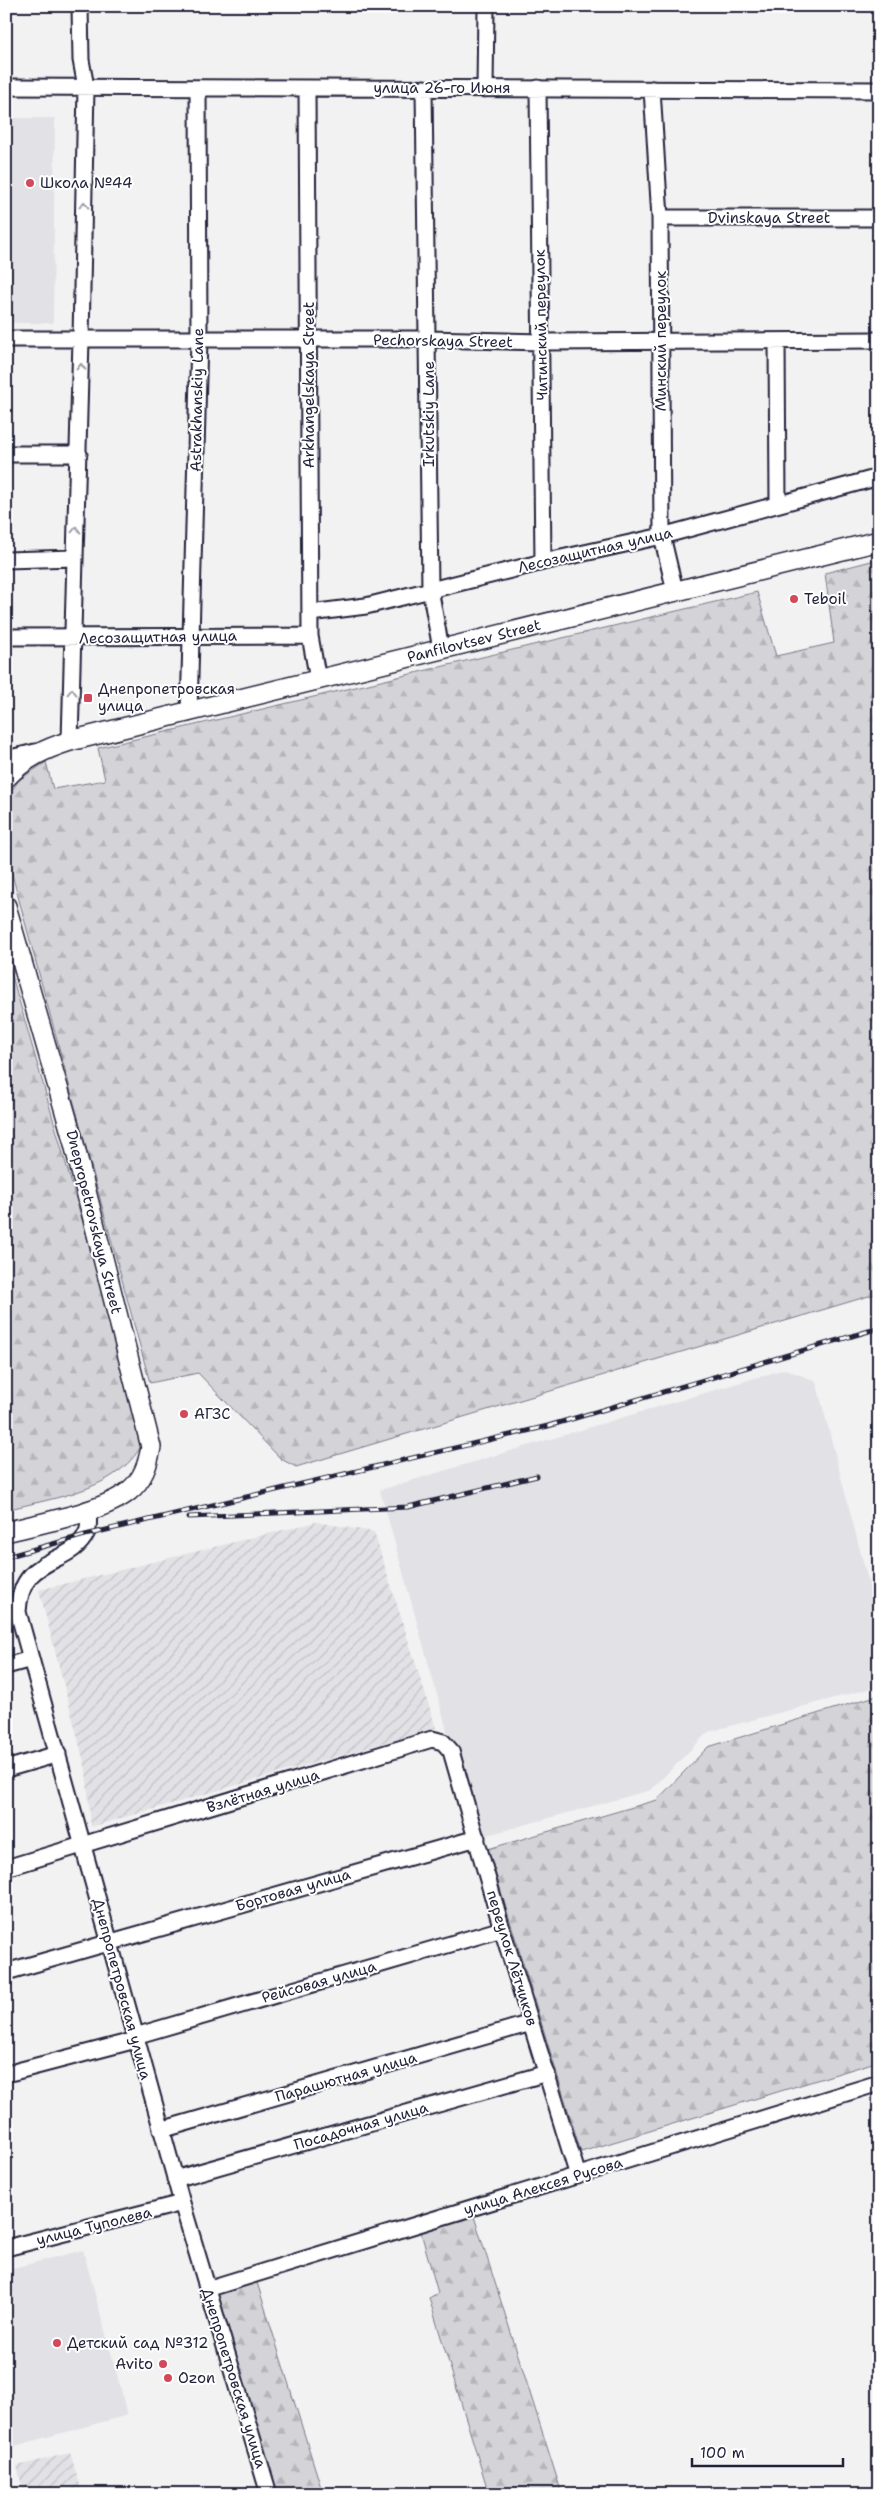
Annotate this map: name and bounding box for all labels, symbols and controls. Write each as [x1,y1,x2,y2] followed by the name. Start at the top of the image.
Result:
[373,78,511,98] street label: улица 26-го Июня
[40,173,132,193] place label: Школа №44
[24,177,36,189] marker: Школа №44
[78,201,89,209] one-way arrow
[708,208,830,228] street label: Dvinskaya Street
[530,249,552,401] street label: Читинский переулок
[651,271,671,411] street label: Минский переулок
[299,302,319,468] street label: Arkhangelskaya Street
[186,328,208,472] street label: Astrakhanskiy Lane
[373,330,513,352] street label: Pechorskaya Street
[419,361,439,467] street label: Irkutskiy Lane
[75,363,86,371] one-way arrow
[516,522,675,578] street label: Лесозащитная улица
[71,525,81,533] one-way arrow
[804,589,847,609] place label: Teboil
[788,593,800,605] marker: Teboil
[405,615,543,667] street label: Panfilovtsev Street
[79,626,238,648] street label: Лесозащитная улица
[98,679,235,716] place label: Днепропетровская улица
[67,688,77,696] one-way arrow
[82,692,94,704] marker: Днепропетровская улица
[61,1128,127,1316] street label: Dnepropetrovskaya Street
[194,1404,231,1424] place label: АГЗС
[178,1408,190,1420] marker: АГЗС
[204,1764,322,1818] street label: Взлётная улица
[233,1864,354,1916] street label: Бортовая улица
[482,1888,542,2028] street label: переулок Лётчиков
[88,1896,156,2083] street label: Днепропетровская улица
[259,1956,379,2008] street label: Рейсовая улица
[273,2047,420,2107] street label: Парашютная улица
[292,2097,431,2155] street label: Посадочная улица
[461,2152,626,2220] street label: улица Алексея Русова
[34,2202,154,2250] street label: улица Туполева
[197,2285,271,2471] street label: Днепропетровская улица
[67,2333,208,2353] place label: Детский сад №312
[51,2337,63,2349] marker: Детский сад №312
[115,2354,153,2374] place label: Avito
[157,2358,169,2370] marker: Avito
[178,2368,215,2388] place label: Ozon
[162,2372,174,2384] marker: Ozon
[692,2435,844,2467] scale bar
[700,2443,745,2463] text: 100 m

